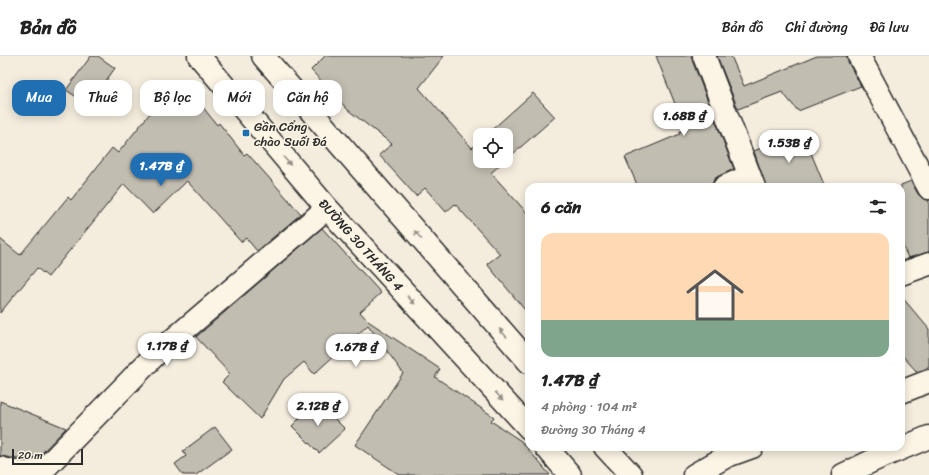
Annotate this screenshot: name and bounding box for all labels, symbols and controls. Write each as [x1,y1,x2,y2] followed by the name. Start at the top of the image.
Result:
[20,11,76,44] text: Bản đồ
[722,15,763,40] text: Bản đồ
[785,15,848,40] text: Chỉ đường
[870,15,909,40] text: Đã lưu
[12,80,66,116] chip: Mua
[74,80,132,116] chip: Thuê
[140,80,205,116] chip: Bộ lọc
[213,80,265,116] chip: Mới
[273,80,342,116] chip: Căn hộ
[647,103,721,137] pin: 1.68B ₫
[662,104,706,127] text: 1.68B ₫
[254,115,327,153] place label: Gần Cổng chào Suối Đá
[241,128,251,138] marker: Gần Cổng chào Suối Đá
[473,128,513,168] map controls
[473,128,513,168] button: locate
[752,130,826,164] pin: 1.53B ₫
[767,131,811,154] text: 1.53B ₫
[124,153,198,187] pin: 1.47B ₫
[139,154,183,177] text: 1.47B ₫
[283,156,292,166] one-way arrow
[541,192,581,222] text: 6 căn
[313,193,409,297] street label: ĐƯỜNG 30 THÁNG 4
[867,196,889,218] icon: filters
[414,230,423,239] one-way arrow
[679,259,751,331] icon: home
[406,295,416,305] one-way arrow
[499,328,508,338] one-way arrow
[130,333,204,367] pin: 1.17B ₫
[147,334,187,357] text: 1.17B ₫
[319,334,393,368] pin: 1.67B ₫
[335,335,377,358] text: 1.67B ₫
[541,365,598,395] text: 1.47B ₫
[494,391,503,400] one-way arrow
[281,393,355,427] pin: 2.12B ₫
[297,394,339,417] text: 2.12B ₫
[541,395,637,418] text: 4 phòng · 104 m²
[541,418,646,441] text: Đường 30 Tháng 4
[18,446,43,465] text: 20 m
[12,447,83,466] scale bar

